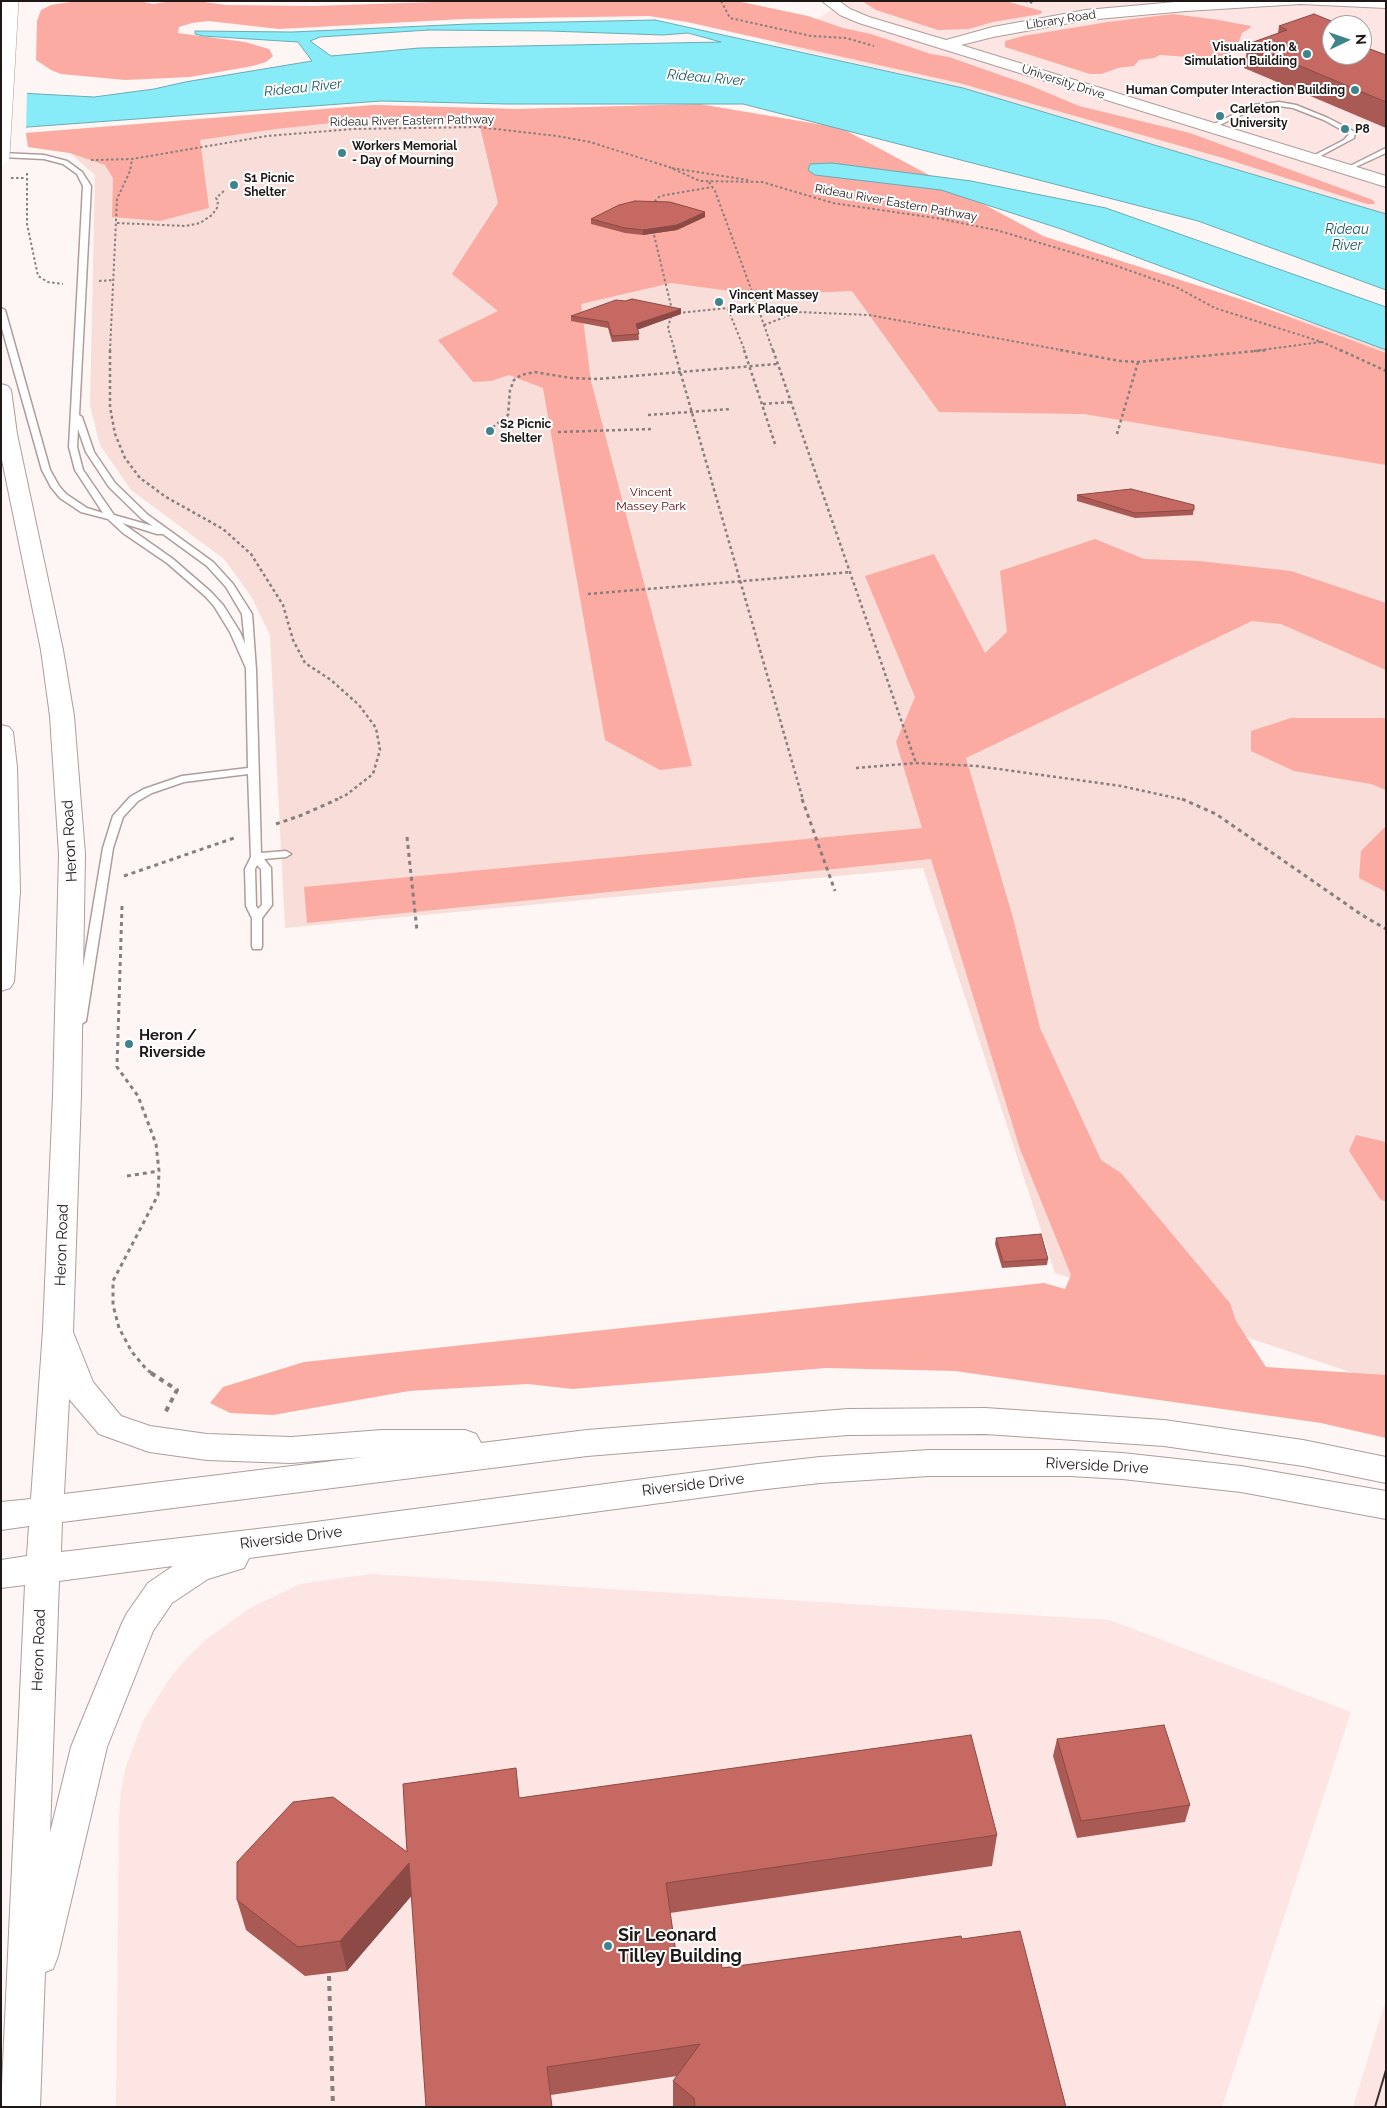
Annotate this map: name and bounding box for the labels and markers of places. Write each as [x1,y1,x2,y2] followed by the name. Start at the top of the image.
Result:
[1184,40,1297,68] place label: Visualization & Simulation Building
[1301,48,1313,60] marker: Visualization & Simulation Building
[1126,83,1345,97] place label: Human Computer Interaction Building
[1349,84,1361,96] marker: Human Computer Interaction Building
[1230,102,1288,130] place label: Carleton University
[1214,110,1226,122] marker: Carleton University
[1355,122,1370,136] place label: P8
[1339,123,1351,135] marker: P8
[352,139,457,167] place label: Workers Memorial - Day of Mourning
[336,147,348,159] marker: Workers Memorial - Day of Mourning
[244,171,295,199] place label: S1 Picnic Shelter
[228,179,240,191] marker: S1 Picnic Shelter
[729,288,819,316] place label: Vincent Massey Park Plaque
[713,296,725,308] marker: Vincent Massey Park Plaque
[500,417,551,445] place label: S2 Picnic Shelter
[484,425,496,437] marker: S2 Picnic Shelter
[139,1026,205,1061] place label: Heron / Riverside
[123,1038,135,1050] marker: Heron / Riverside
[618,1925,742,1968] place label: Sir Leonard Tilley Building
[602,1940,614,1952] marker: Sir Leonard Tilley Building

